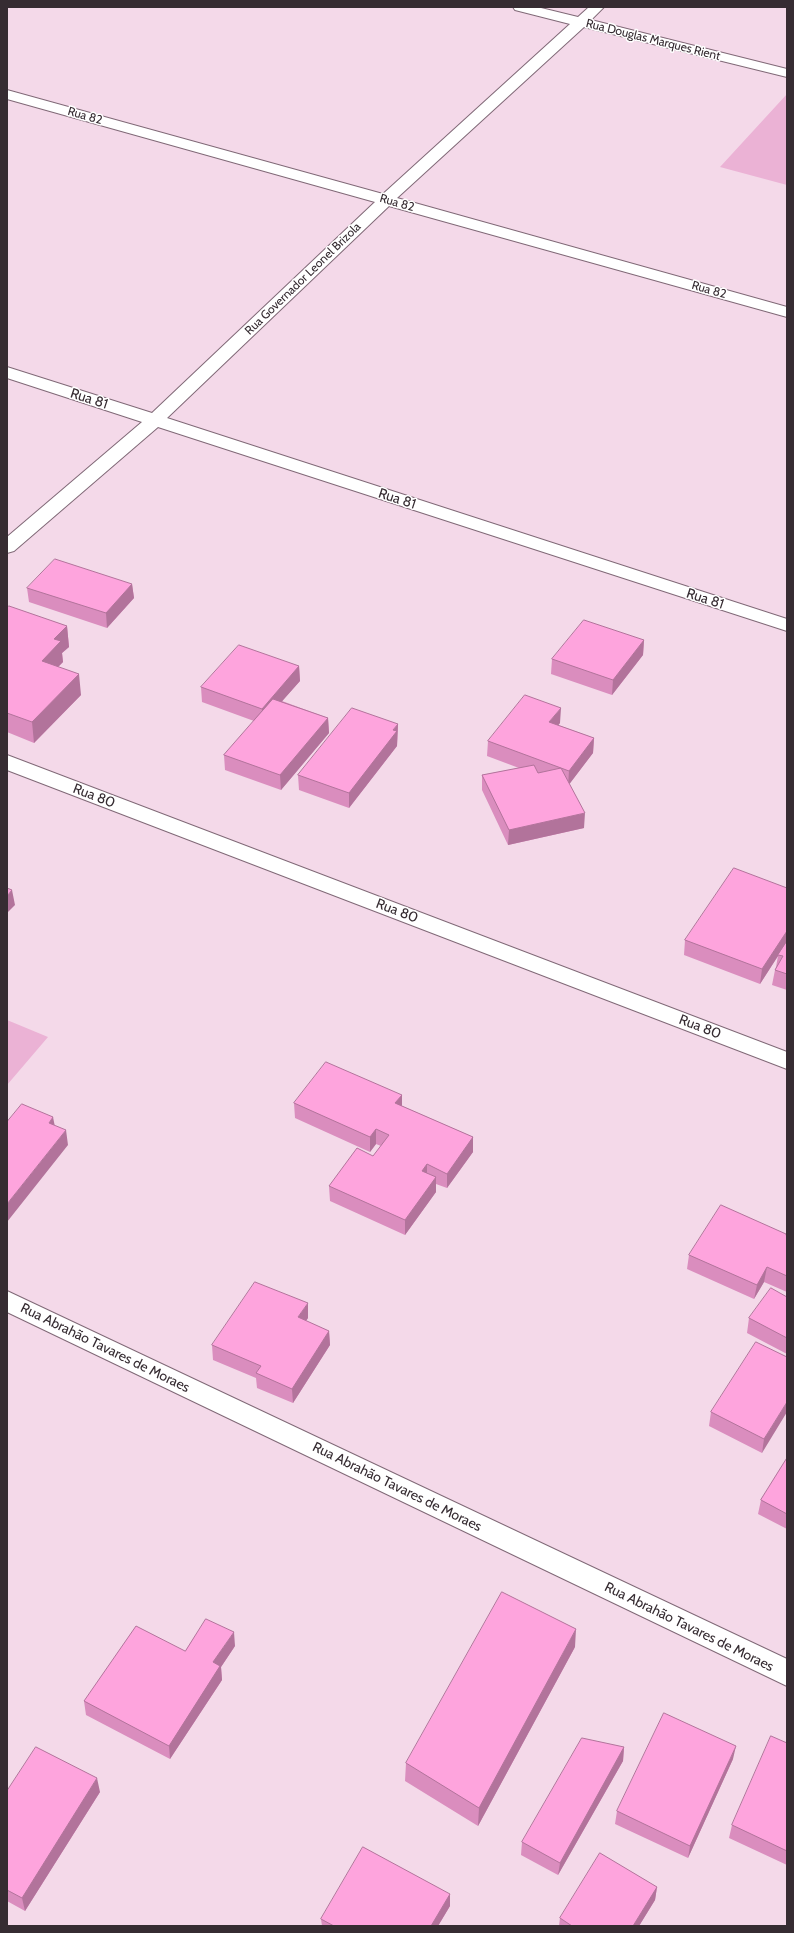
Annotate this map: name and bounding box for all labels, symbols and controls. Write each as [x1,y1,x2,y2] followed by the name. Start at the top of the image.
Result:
[584,16,722,64] street label: Rua Douglas Marques Rient
[66,104,104,128] street label: Rua 82
[378,191,416,215] street label: Rua 82
[242,220,364,338] street label: Rua Governador Leonel Brizola
[690,278,728,302] street label: Rua 82
[68,385,110,413] street label: Rua 81
[376,485,418,513] street label: Rua 81
[684,585,726,613] street label: Rua 81
[71,780,117,812] street label: Rua 80
[374,895,420,927] street label: Rua 80
[677,1011,723,1043] street label: Rua 80
[18,1300,192,1396] street label: Rua Abrahão Tavares de Moraes
[310,1439,484,1535] street label: Rua Abrahão Tavares de Moraes
[602,1579,776,1675] street label: Rua Abrahão Tavares de Moraes

